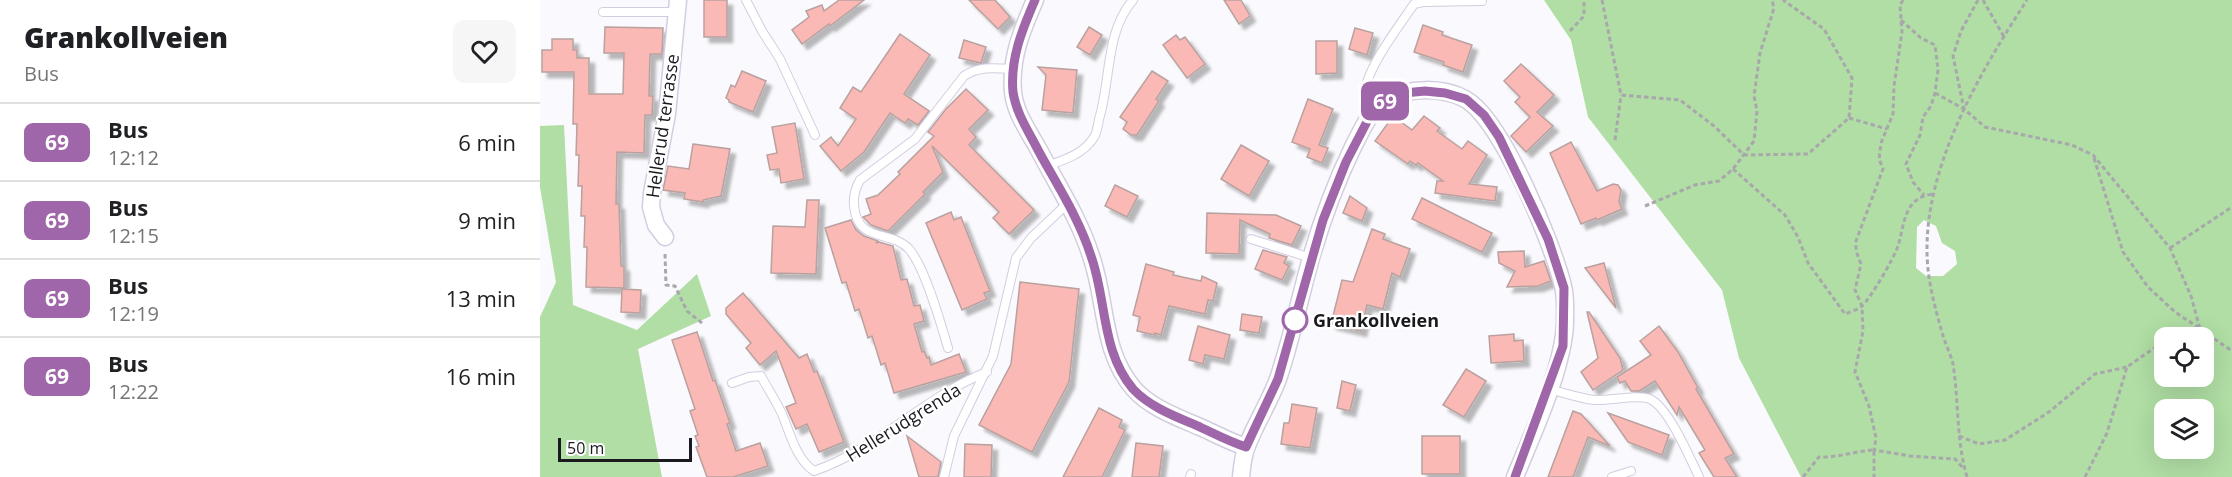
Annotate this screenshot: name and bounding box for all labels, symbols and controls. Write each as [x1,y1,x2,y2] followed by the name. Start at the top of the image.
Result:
[24,18,228,56] text: Grankollveien
[453,20,516,83] button: heart
[640,52,684,200] street label: Hellerud terrasse
[24,60,59,87] text: Bus
[1358,82,1412,120] line badge: 69
[1373,87,1397,115] text: 69
[108,114,148,144] text: Bus
[458,127,516,157] text: 6 min
[45,128,69,156] text: 69
[108,144,159,171] text: 12:12
[108,192,148,222] text: Bus
[458,205,516,235] text: 9 min
[45,206,69,234] text: 69
[108,222,159,249] text: 12:15
[108,270,148,300] text: Bus
[446,283,516,313] text: 13 min
[45,284,69,312] text: 69
[108,300,159,327] text: 12:19
[1282,307,1308,333] marker: Grankollveien
[1313,308,1439,332] place label: Grankollveien
[2154,327,2214,459] map controls
[2154,327,2214,387] button: locate
[108,348,148,378] text: Bus
[446,361,516,391] text: 16 min
[45,362,69,390] text: 69
[841,377,965,467] street label: Hellerudgrenda
[108,378,159,405] text: 12:22
[2154,399,2214,459] button: layers
[558,435,692,462] scale bar
[567,437,604,459] text: 50 m

